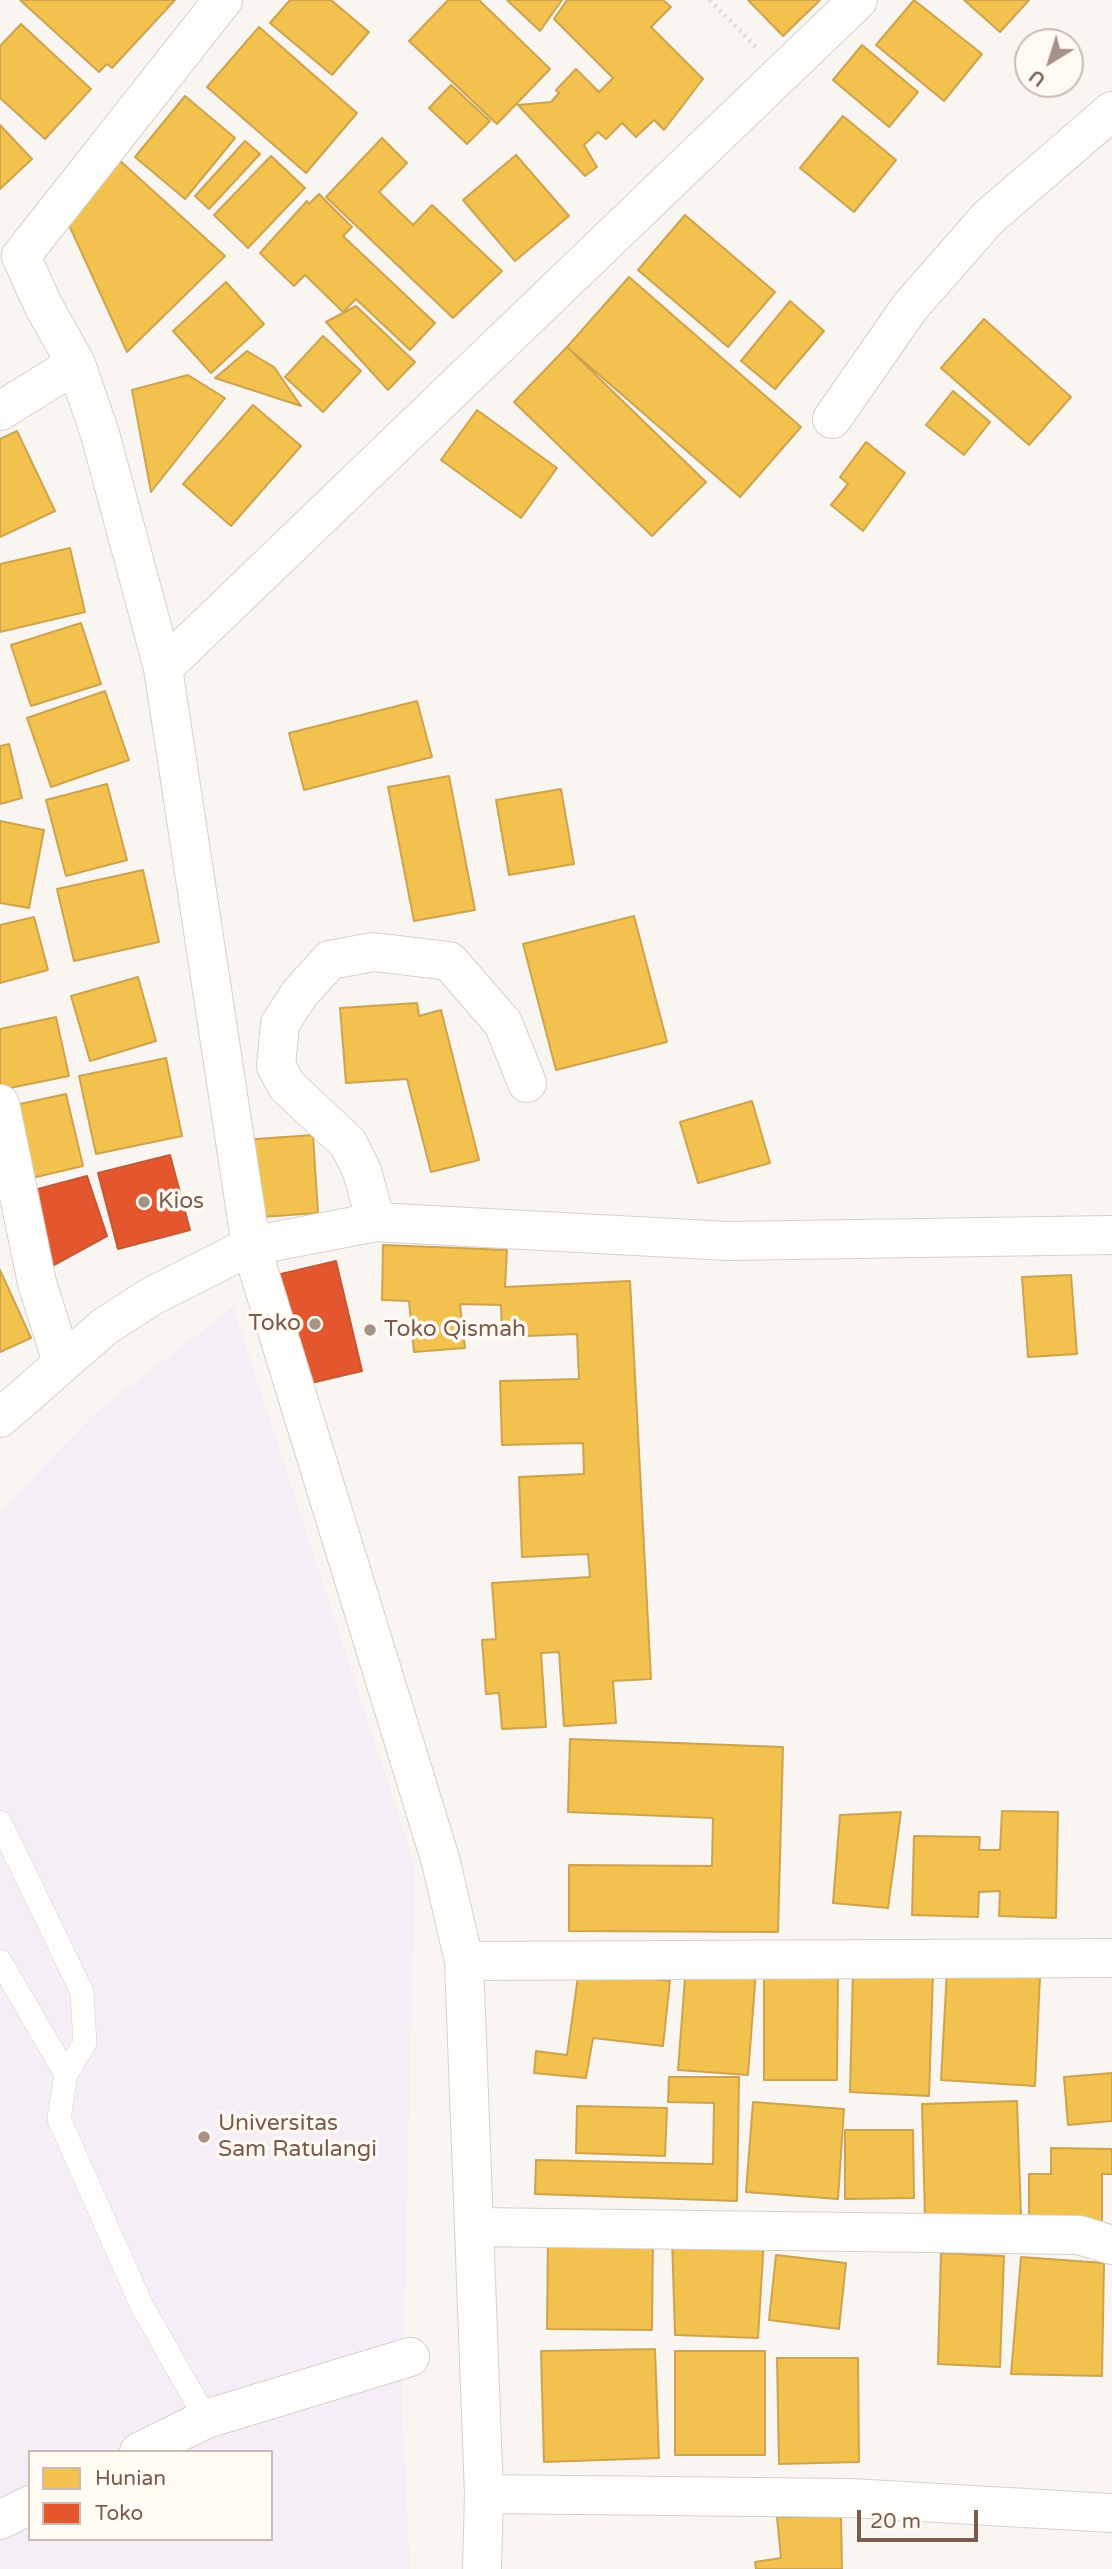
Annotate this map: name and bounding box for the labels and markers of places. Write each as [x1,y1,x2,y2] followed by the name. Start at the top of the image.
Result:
[158,1188,204,1216] place label: Kios
[136,1194,152,1210] marker: Kios
[248,1310,301,1338] place label: Toko
[307,1316,323,1332] marker: Toko
[384,1316,526,1344] place label: Toko Qismah
[362,1322,378,1338] marker: Toko Qismah
[218,2110,377,2164] place label: Universitas Sam Ratulangi
[196,2129,212,2145] marker: Universitas Sam Ratulangi

